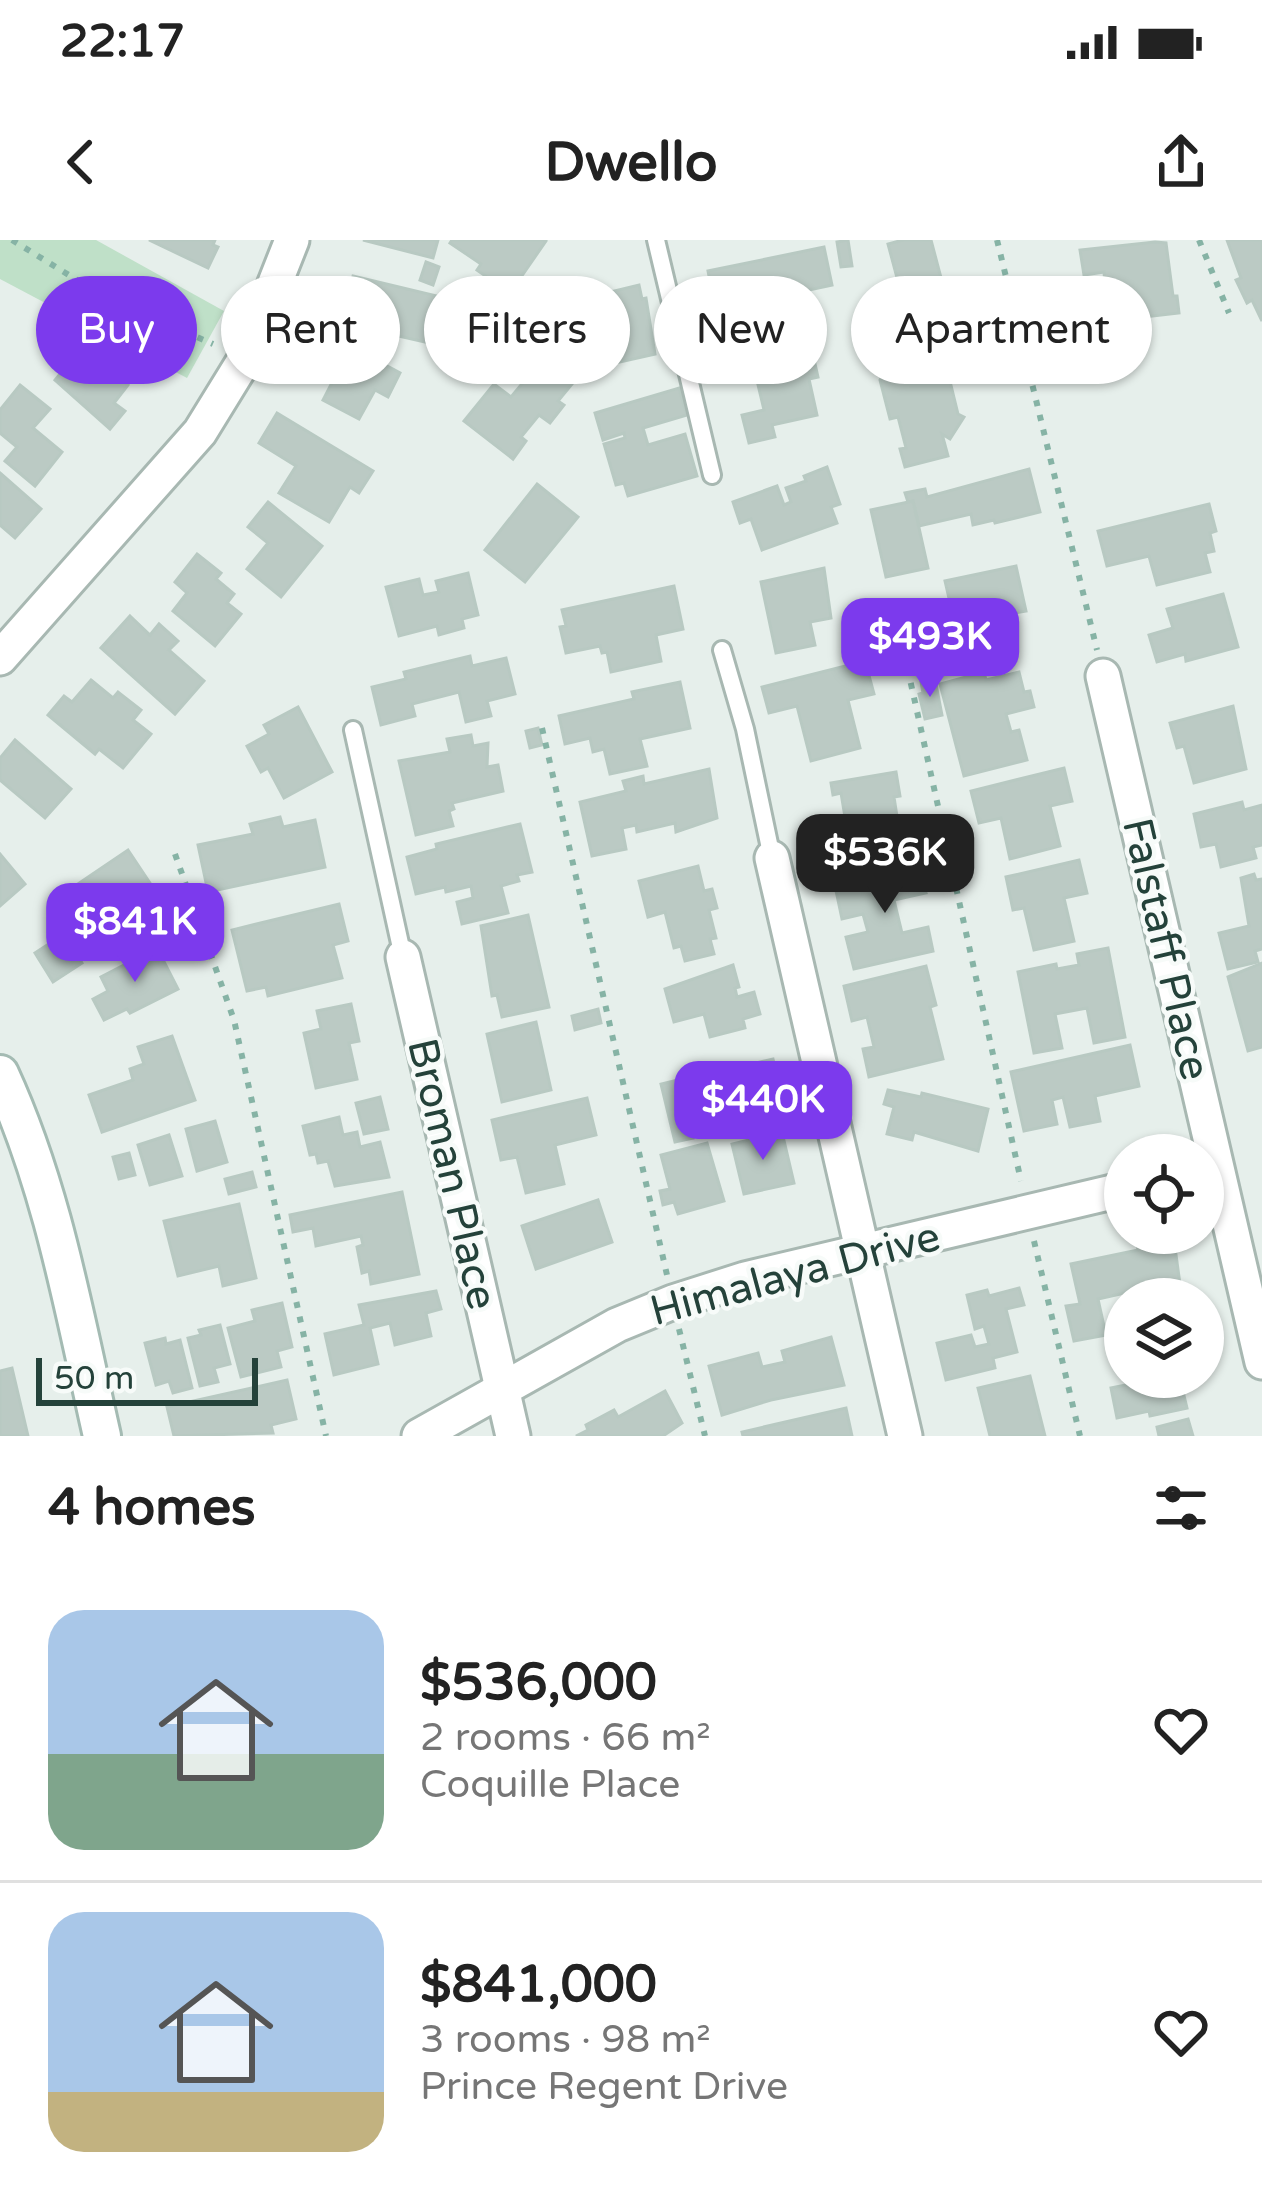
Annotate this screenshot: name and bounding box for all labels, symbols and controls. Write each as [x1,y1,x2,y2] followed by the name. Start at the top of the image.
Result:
[60,15,185,69] text: 22:17
[48,129,114,195] icon: back
[1148,129,1214,195] icon: share
[544,130,718,195] text: Dwello
[36,276,197,384] chip: Buy
[221,276,400,384] chip: Rent
[424,276,630,384] chip: Filters
[654,276,827,384] chip: New
[851,276,1152,384] chip: Apartment
[846,598,1014,700] pin: $493K
[868,613,992,660] text: $493K
[1111,813,1221,1085] street label: Falstaff Place
[801,814,969,916] pin: $536K
[823,829,947,876] text: $536K
[51,883,219,985] pin: $841K
[73,898,197,945] text: $841K
[396,1034,508,1314] street label: Broman Place
[679,1061,847,1163] pin: $440K
[701,1076,825,1123] text: $440K
[1104,1134,1224,1398] map controls
[1104,1134,1224,1254] button: locate
[645,1211,945,1337] street label: Himalaya Drive
[1104,1278,1224,1398] button: layers
[36,1352,258,1405] scale bar
[54,1359,134,1398] text: 50 m
[1148,1475,1214,1541] icon: filters
[48,1477,256,1539] text: 4 homes
[420,1652,657,1714] text: $536,000
[144,1658,288,1802] icon: home
[1148,1697,1214,1763] icon: heart
[420,1714,711,1761] text: 2 rooms · 66 m²
[420,1761,680,1808] text: Coquille Place
[420,1954,657,2016] text: $841,000
[144,1960,288,2104] icon: home
[1148,1999,1214,2065] icon: heart
[420,2016,711,2063] text: 3 rooms · 98 m²
[420,2063,788,2110] text: Prince Regent Drive

